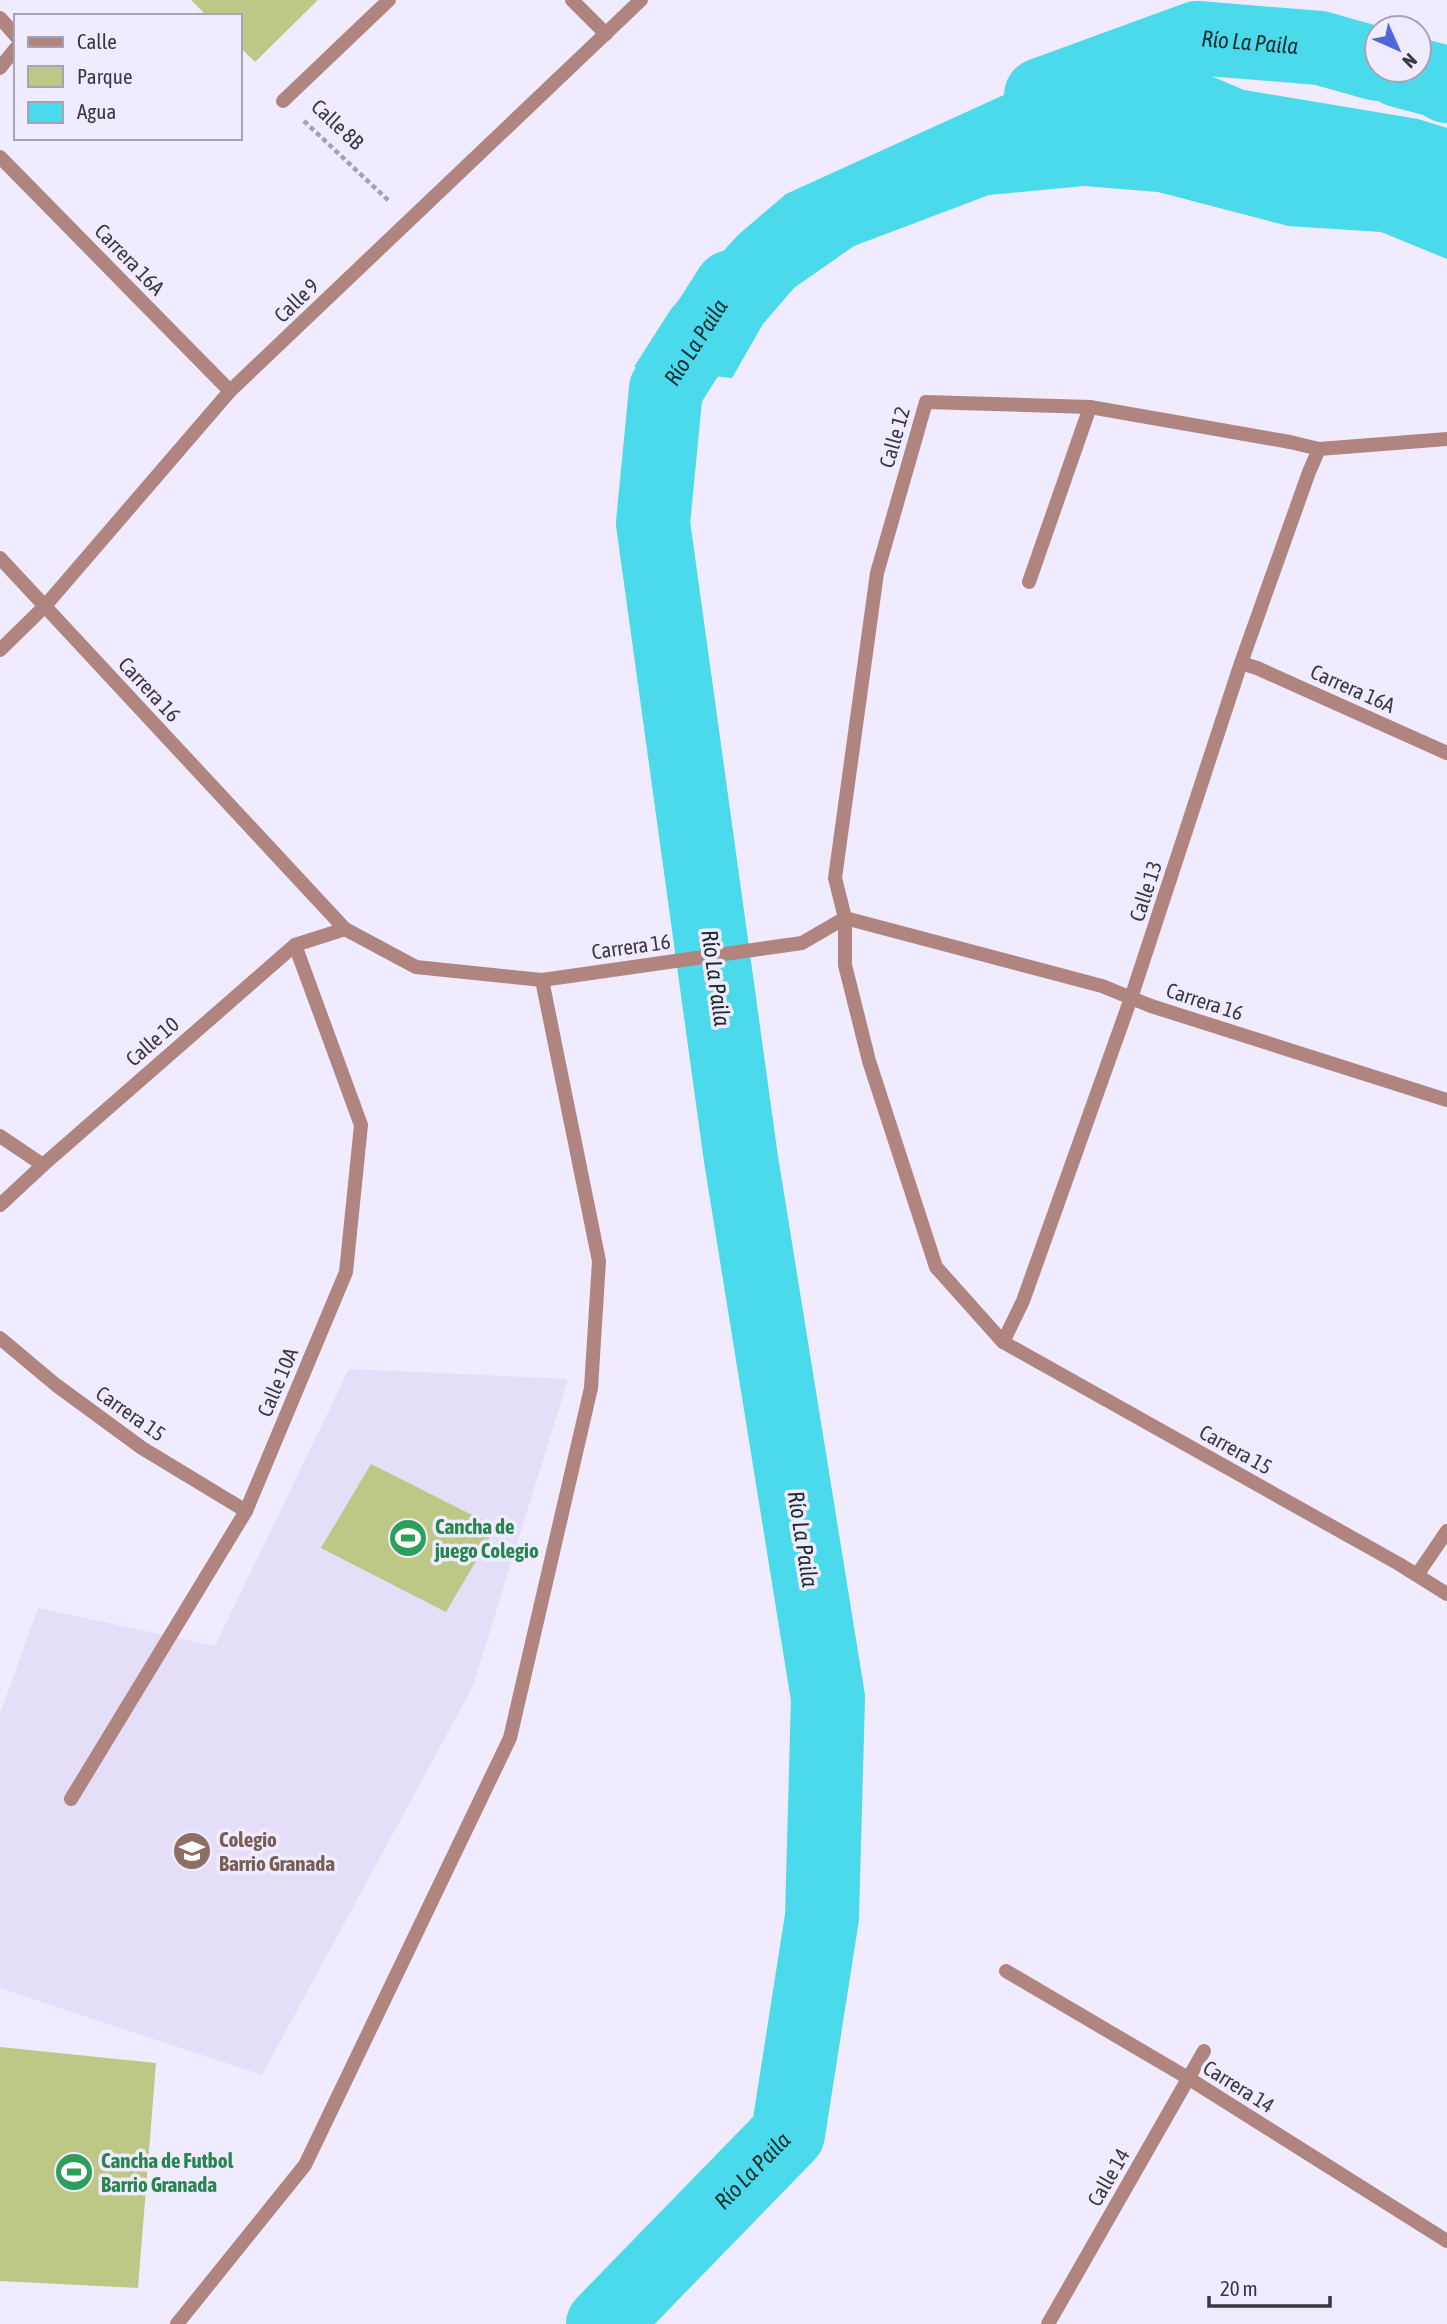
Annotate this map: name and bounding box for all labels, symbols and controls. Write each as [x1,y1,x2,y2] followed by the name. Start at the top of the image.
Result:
[14,14,242,140] legend
[1363,14,1433,84] north arrow
[1200,25,1299,59] water label: Río La Paila
[77,29,117,53] text: Calle
[1398,49,1422,73] text: N
[77,64,132,88] text: Parque
[307,94,369,154] street label: Calle 8B
[77,99,116,123] text: Agua
[90,218,170,300] street label: Carrera 16A
[269,273,323,327] street label: Calle 9
[659,294,733,390] water label: Río La Paila
[874,404,914,470] street label: Calle 12
[114,652,186,726] street label: Carrera 16
[1307,659,1399,717] street label: Carrera 16A
[1124,858,1166,924] street label: Calle 13
[696,928,736,1028] water label: Río La Paila
[590,929,672,963] street label: Carrera 16
[1164,977,1247,1025] street label: Carrera 16
[121,1011,183,1070] street label: Calle 10
[252,1343,303,1420] street label: Calle 10A
[92,1380,170,1446] street label: Carrera 15
[1196,1419,1276,1479] street label: Carrera 15
[783,1489,823,1589] water label: Río La Paila
[434,1514,539,1562] place label: Cancha de juego Colegio
[387,1517,429,1559] sports icon: Cancha de juego Colegio
[219,1827,335,1875] place label: Colegio Barrio Granada
[171,1830,213,1872] school or university icon: Colegio Barrio Granada
[1199,2055,1279,2117] street label: Carrera 14
[709,2127,796,2215] water label: Río La Paila
[1082,2144,1134,2210] street label: Calle 14
[101,2148,234,2196] place label: Cancha de Futbol Barrio Granada
[53,2151,95,2193] sports icon: Cancha de Futbol Barrio Granada
[1209,2264,1330,2308] scale bar
[1220,2276,1258,2300] text: 20 m

